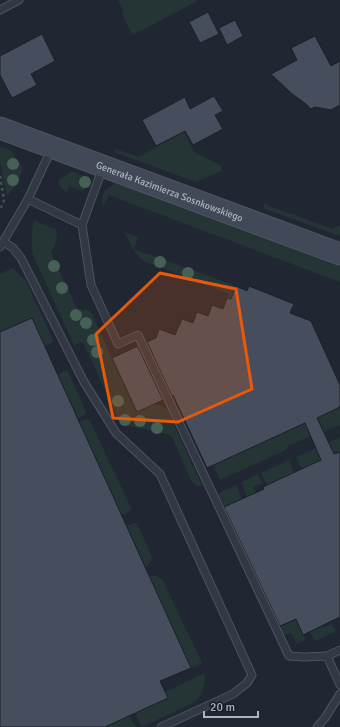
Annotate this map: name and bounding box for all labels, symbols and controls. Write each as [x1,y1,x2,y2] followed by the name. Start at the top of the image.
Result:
[94,159,245,225] street label: Generała Kazimierza Sosnkowskiego
[204,693,258,719] scale bar
[210,700,235,715] text: 20 m

